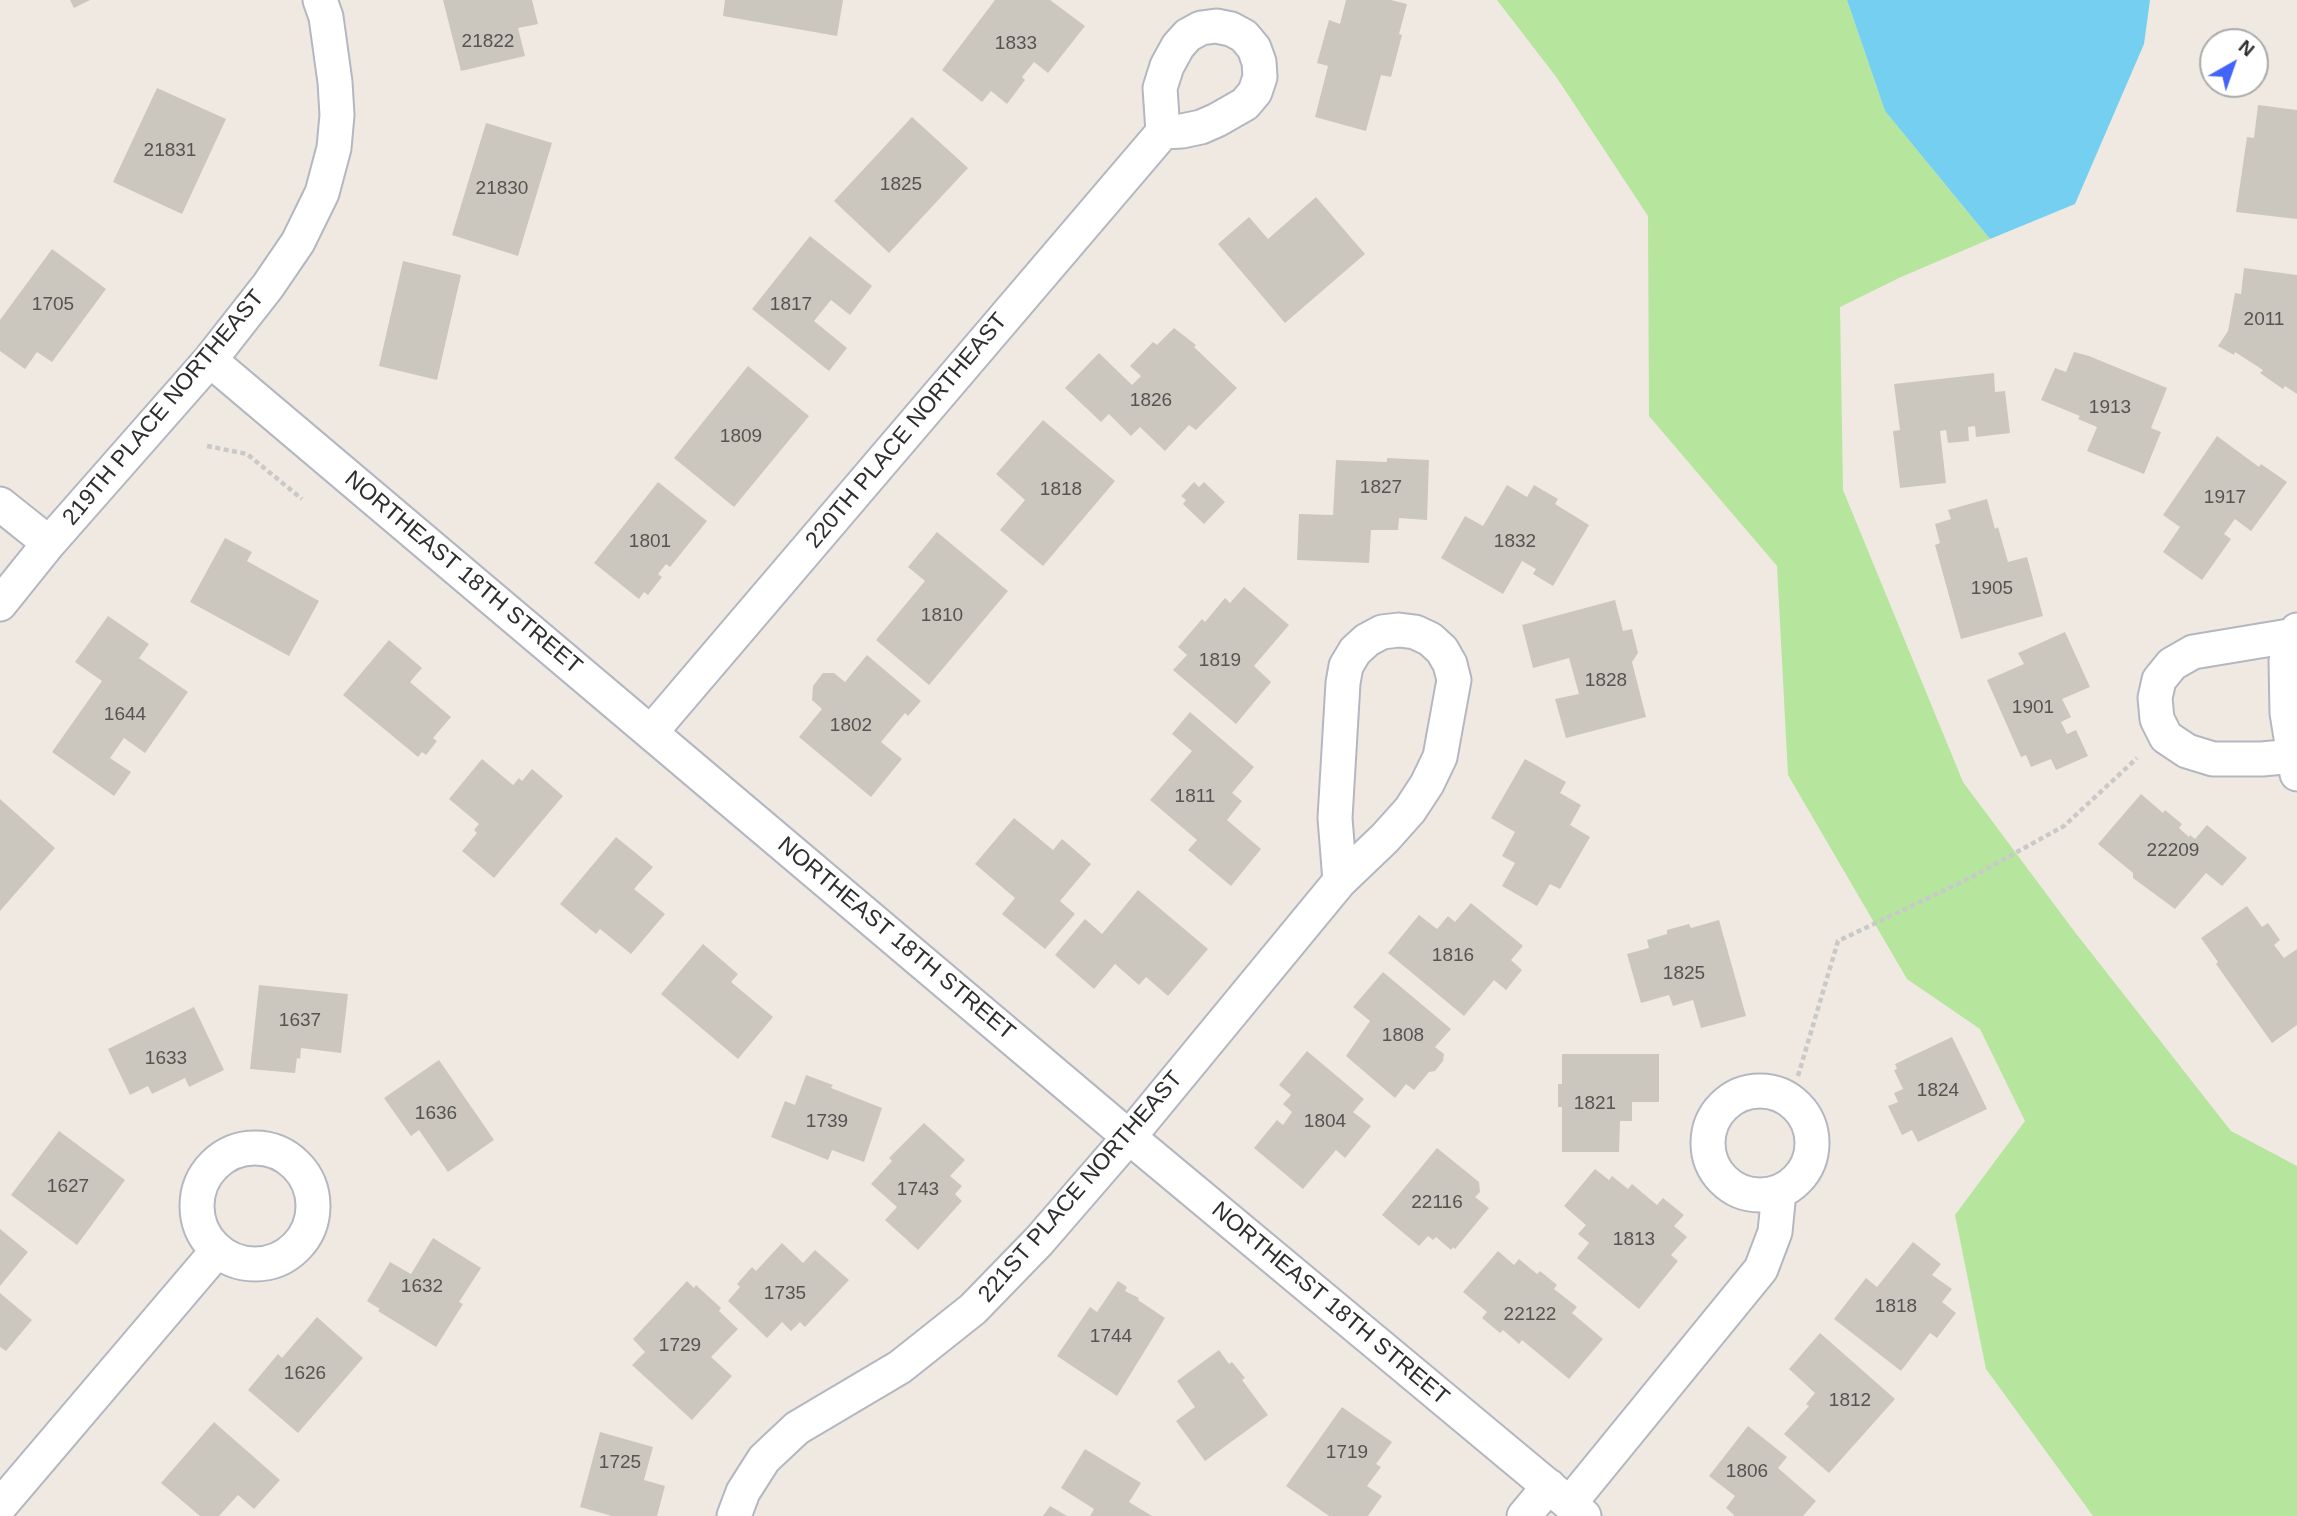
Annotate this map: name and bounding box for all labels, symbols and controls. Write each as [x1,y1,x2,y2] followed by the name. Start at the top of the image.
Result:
[2199,28,2269,98] north arrow
[462,31,514,53] house number: 21822
[995,33,1037,55] house number: 1833
[2235,36,2259,61] text: N
[144,140,196,162] house number: 21831
[880,174,922,196] house number: 1825
[476,178,528,200] house number: 21830
[57,285,271,531] street label: 219TH PLACE NORTHEAST
[32,294,74,316] house number: 1705
[770,294,812,316] house number: 1817
[800,308,1014,554] street label: 220TH PLACE NORTHEAST
[2244,309,2284,331] house number: 2011
[1130,390,1172,412] house number: 1826
[2089,397,2131,419] house number: 1913
[720,426,762,448] house number: 1809
[339,466,587,680] street label: NORTHEAST 18TH STREET
[1360,477,1402,499] house number: 1827
[1040,479,1082,501] house number: 1818
[2204,487,2246,509] house number: 1917
[629,531,671,553] house number: 1801
[1494,531,1536,553] house number: 1832
[1971,578,2013,600] house number: 1905
[921,605,963,627] house number: 1810
[1199,650,1241,672] house number: 1819
[1585,670,1627,692] house number: 1828
[2012,697,2054,719] house number: 1901
[104,704,146,726] house number: 1644
[830,715,872,737] house number: 1802
[1175,786,1215,808] house number: 1811
[772,832,1020,1046] street label: NORTHEAST 18TH STREET
[2147,840,2199,862] house number: 22209
[1432,945,1474,967] house number: 1816
[1663,963,1705,985] house number: 1825
[279,1010,321,1032] house number: 1637
[1382,1025,1424,1047] house number: 1808
[145,1048,187,1070] house number: 1633
[973,1066,1189,1308] street label: 221ST PLACE NORTHEAST
[1917,1080,1959,1102] house number: 1824
[1574,1093,1616,1115] house number: 1821
[415,1103,457,1125] house number: 1636
[806,1111,848,1133] house number: 1739
[1304,1111,1346,1133] house number: 1804
[47,1176,89,1198] house number: 1627
[897,1179,939,1201] house number: 1743
[1411,1192,1463,1214] house number: 22116
[1206,1197,1454,1411] street label: NORTHEAST 18TH STREET
[1613,1229,1655,1251] house number: 1813
[401,1276,443,1298] house number: 1632
[764,1283,806,1305] house number: 1735
[1875,1296,1917,1318] house number: 1818
[1504,1304,1556,1326] house number: 22122
[1090,1326,1132,1348] house number: 1744
[659,1335,701,1357] house number: 1729
[284,1363,326,1385] house number: 1626
[1829,1390,1871,1412] house number: 1812
[1326,1442,1368,1464] house number: 1719
[599,1452,641,1474] house number: 1725
[1726,1461,1768,1483] house number: 1806

